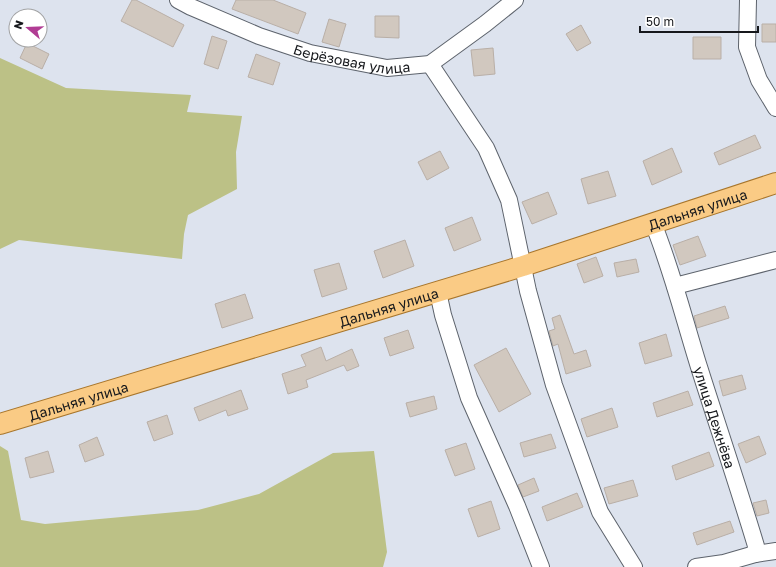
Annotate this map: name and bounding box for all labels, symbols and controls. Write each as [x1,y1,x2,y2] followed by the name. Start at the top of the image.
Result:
[8,8,48,48] north arrow
[640,8,758,34] scale bar
[646,14,674,29] text: 50 m
[11,19,26,31] text: N
[292,40,411,77] street label: Берёзовая улица
[646,185,749,233] street label: Дальняя улица
[337,284,440,330] street label: Дальняя улица
[691,364,740,470] street label: улица Дежнёва
[27,377,130,423] street label: Дальняя улица

